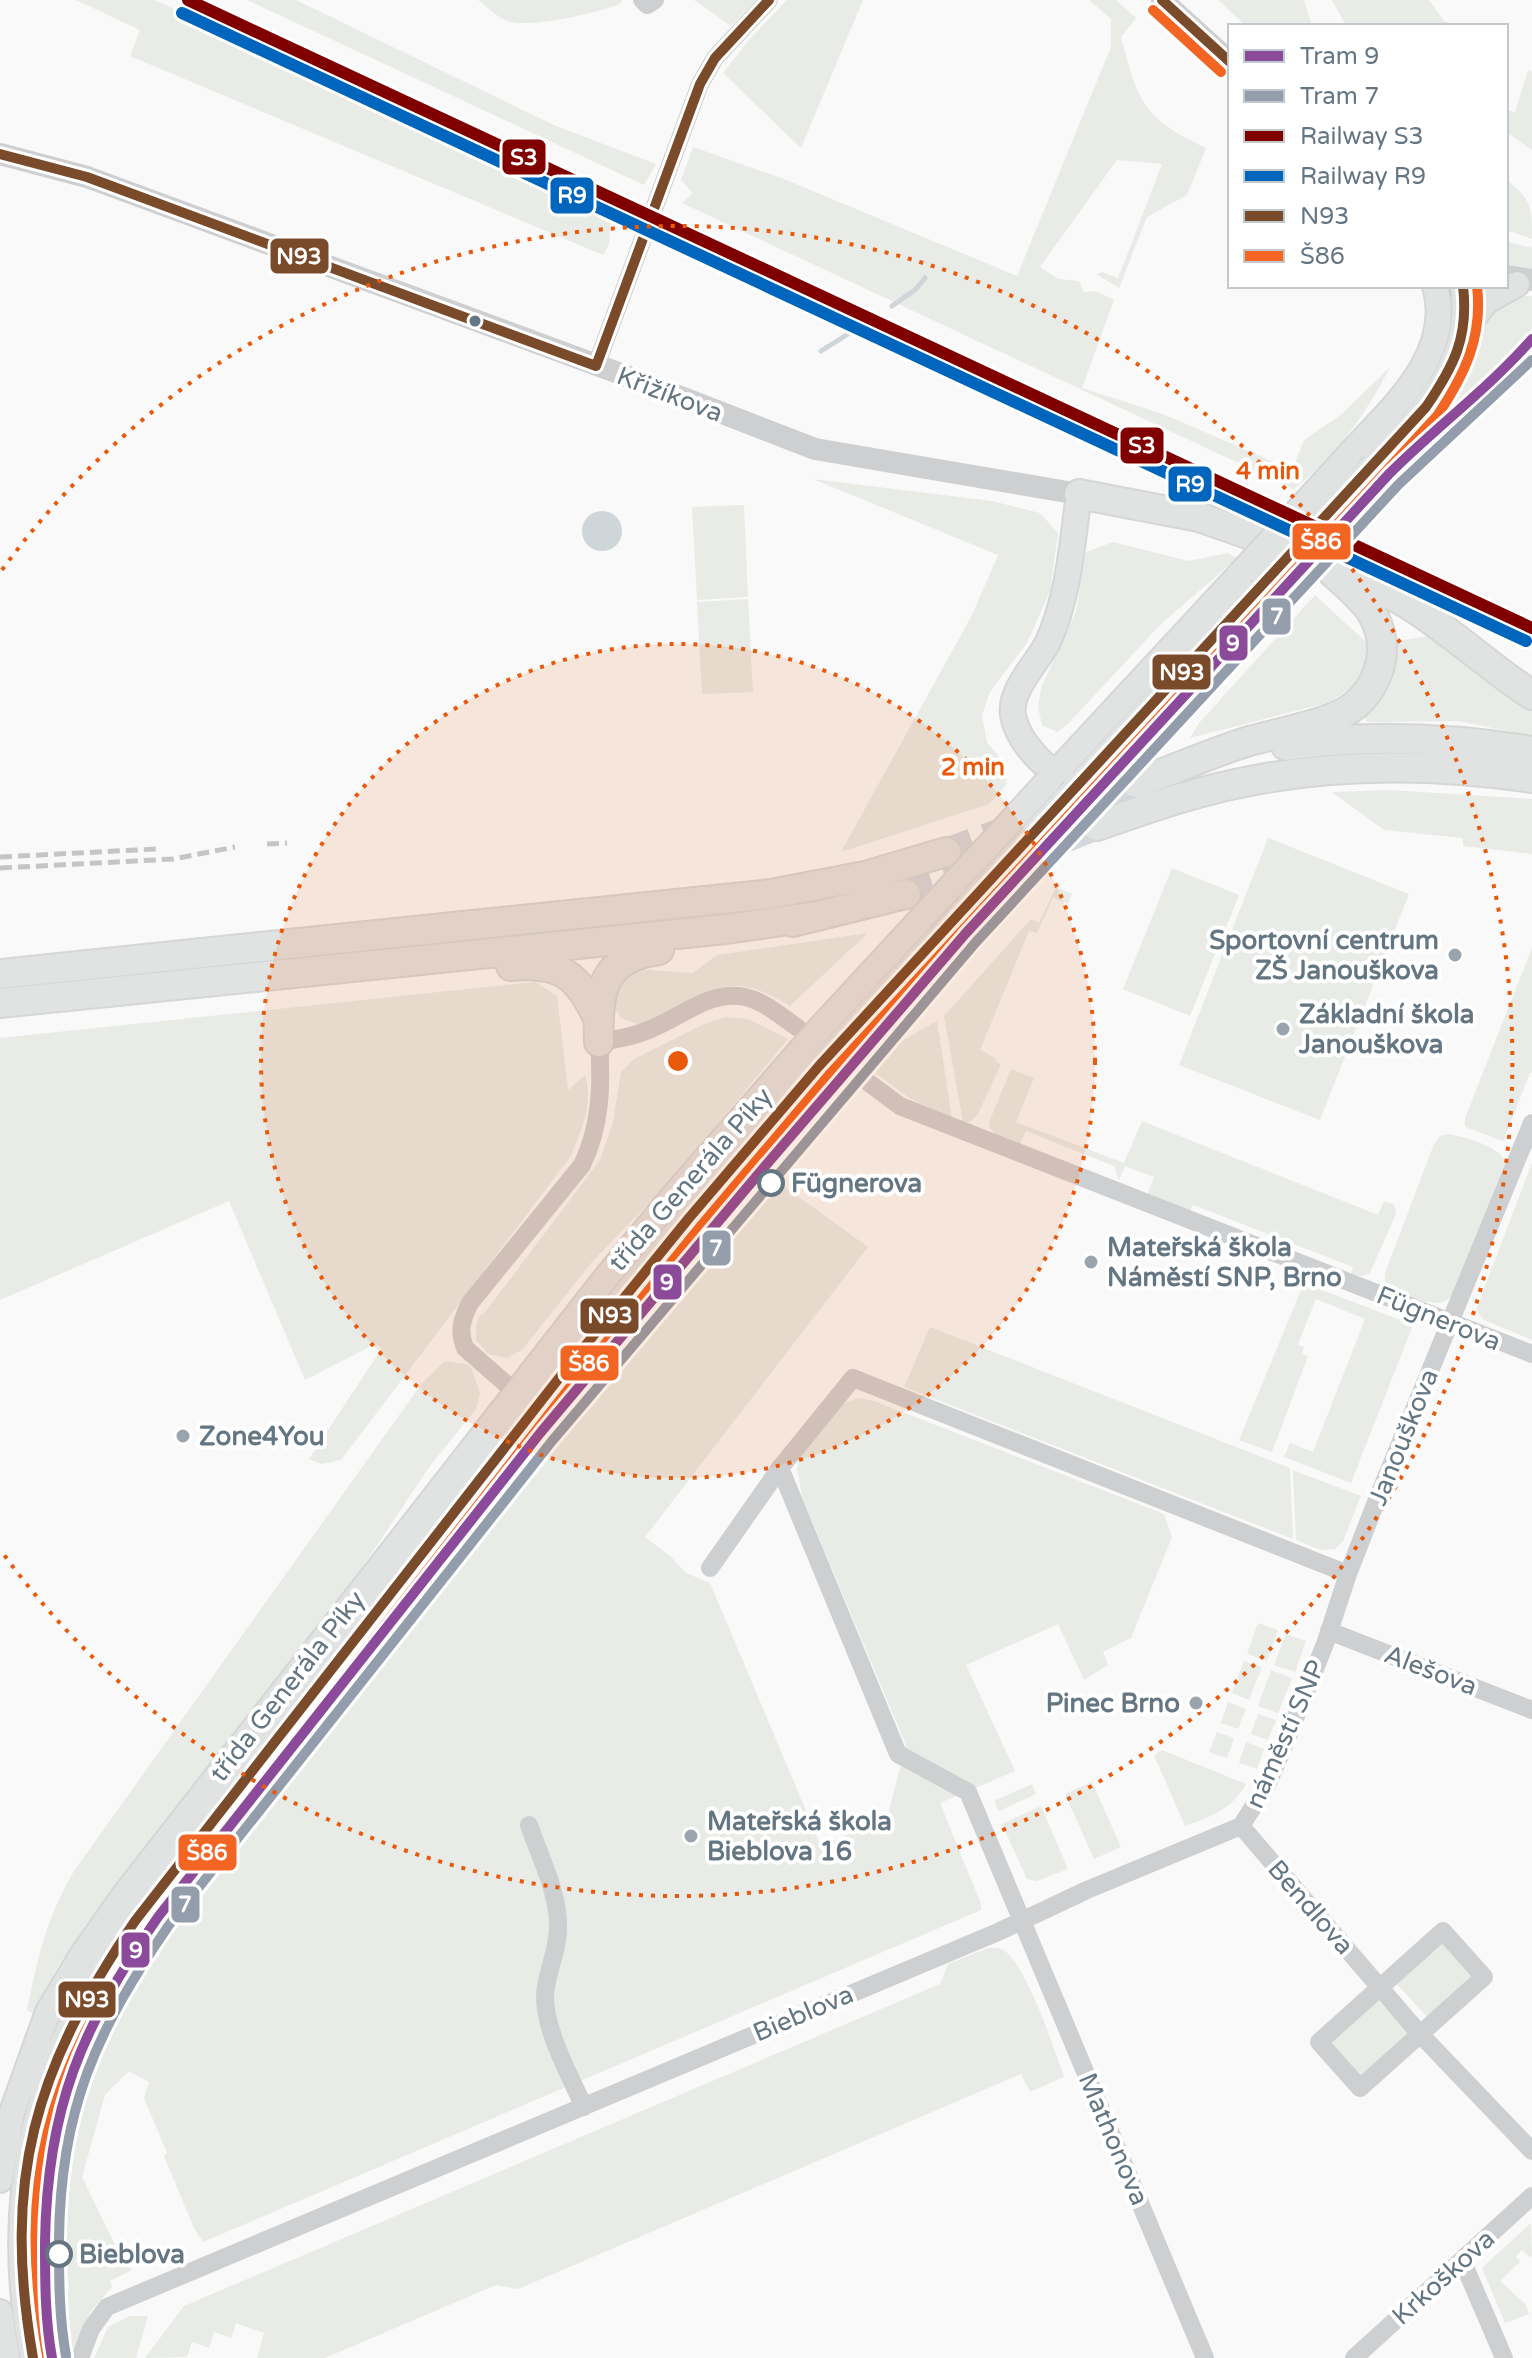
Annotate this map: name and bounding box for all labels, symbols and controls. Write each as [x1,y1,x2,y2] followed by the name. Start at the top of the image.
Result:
[1228,24,1508,288] legend
[1300,42,1379,71] text: Tram 9
[1300,82,1379,111] text: Tram 7
[1300,122,1424,151] text: Railway S3
[501,138,547,176] line badge: S3
[510,145,538,171] text: S3
[1300,162,1426,191] text: Railway R9
[549,176,595,215] line badge: R9
[557,183,587,209] text: R9
[1300,202,1349,231] text: N93
[269,237,330,275] line badge: N93
[1300,242,1345,271] text: Š86
[276,244,322,270] text: N93
[467,313,483,329] unlabelled marker
[612,360,727,429] street label: Křižíkova
[1119,426,1165,465] line badge: S3
[1128,433,1156,459] text: S3
[1236,457,1300,486] text: 4 min
[1167,465,1213,503] line badge: R9
[1175,472,1205,498] text: R9
[1291,522,1352,561] line badge: Š86
[1300,528,1342,555] text: Š86
[1261,597,1292,636] line badge: 7
[1270,604,1284,630] text: 7
[1218,624,1249,662] line badge: 9
[1226,631,1240,657] text: 9
[1151,653,1212,691] line badge: N93
[1159,660,1205,686] text: N93
[941,753,1005,782] text: 2 min
[1209,925,1439,986] place label: Sportovní centrum ZŠ Janouškova
[1446,946,1464,964] marker: Sportovní centrum ZŠ Janouškova
[1298,999,1474,1060] place label: Základní škola Janouškova
[1274,1020,1292,1038] marker: Základní škola Janouškova
[664,1047,692,1075] centre of rings
[602,1081,779,1278] street label: třída Generála Píky
[791,1168,922,1199] place label: Fügnerova
[758,1170,784,1196] marker: Fügnerova
[701,1229,732,1267] line badge: 7
[1107,1232,1342,1293] place label: Mateřská škola Náměstí SNP, Brno
[709,1236,723,1262] text: 7
[1082,1253,1100,1271] marker: Mateřská škola Náměstí SNP, Brno
[652,1263,683,1301] line badge: 9
[660,1270,674,1296] text: 9
[1372,1280,1505,1357] street label: Fügnerova
[579,1297,640,1335] line badge: N93
[587,1303,633,1329] text: N93
[559,1344,620,1382] line badge: Š86
[568,1350,610,1377] text: Š86
[1362,1364,1445,1510] street label: Janouškova
[199,1421,325,1452] place label: Zone4You
[174,1427,192,1445] marker: Zone4You
[203,1585,371,1788] street label: třída Generála Píky
[1380,1639,1482,1702] street label: Alešova
[1239,1655,1332,1813] street label: náměstí SNP
[1046,1688,1180,1719] place label: Pinec Brno
[1187,1694,1205,1712] marker: Pinec Brno
[707,1806,892,1867] place label: Mateřská škola Bieblova 16
[682,1827,700,1845] marker: Mateřská škola Bieblova 16
[177,1833,238,1872] line badge: Š86
[186,1839,228,1866] text: Š86
[1261,1854,1360,1961] street label: Bendlova
[170,1885,201,1924] line badge: 7
[178,1892,192,1918] text: 7
[120,1931,151,1969] line badge: 9
[129,1938,143,1964] text: 9
[748,1979,858,2048] street label: Bieblova
[57,1980,117,2019] line badge: N93
[64,1987,110,2013] text: N93
[1072,2068,1155,2210] street label: Mathonova
[1386,2223,1501,2332] street label: Krkoškova
[79,2239,185,2270] place label: Bieblova
[46,2241,72,2267] marker: Bieblova

